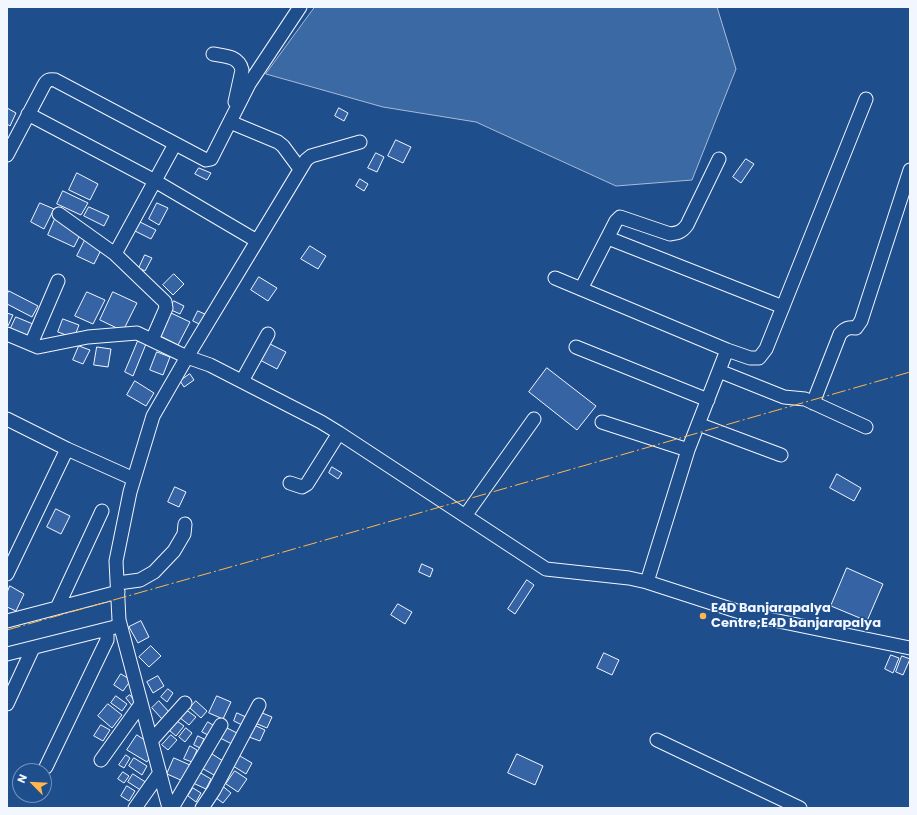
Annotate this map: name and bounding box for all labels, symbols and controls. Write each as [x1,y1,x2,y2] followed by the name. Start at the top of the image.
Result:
[711,601,881,632] place label: E4D Banjarapalya Centre;E4D banjarapalya
[698,611,708,621] marker: E4D Banjarapalya Centre;E4D banjarapalya
[12,763,52,803] north arrow
[13,771,31,786] text: N

